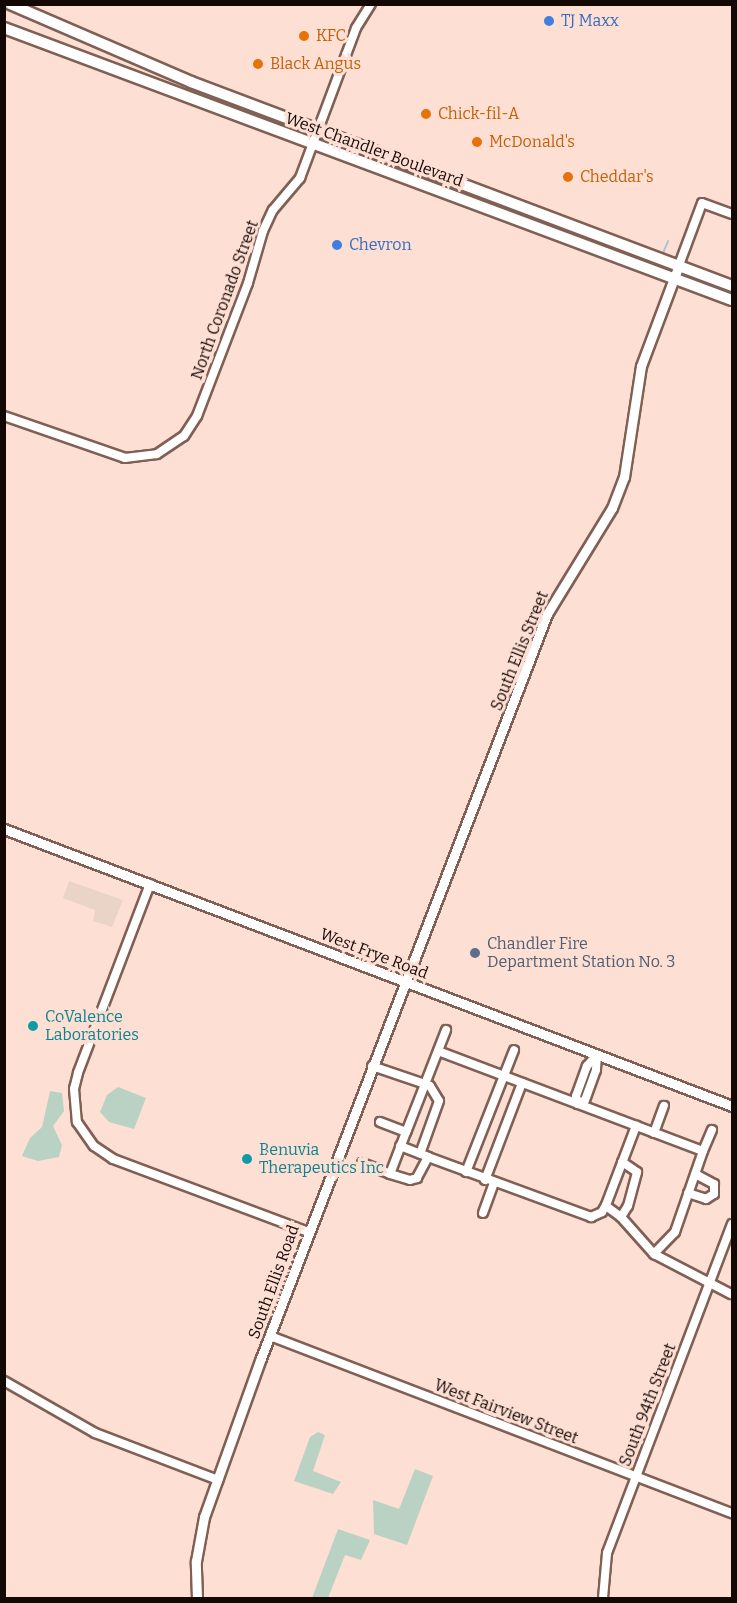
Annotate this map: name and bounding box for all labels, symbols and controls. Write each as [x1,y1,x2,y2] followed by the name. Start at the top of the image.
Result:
[561,11,619,31] place label: TJ Maxx
[542,14,556,28] marker: TJ Maxx
[316,26,346,46] place label: KFC
[297,29,311,43] marker: KFC
[270,54,361,74] place label: Black Angus
[251,57,265,71] marker: Black Angus
[438,104,519,124] place label: Chick-fil-A
[419,107,433,121] marker: Chick-fil-A
[282,109,466,191] street label: West Chandler Boulevard
[489,132,575,152] place label: McDonald's
[470,135,484,149] marker: McDonald's
[580,167,654,187] place label: Cheddar's
[561,170,575,184] marker: Cheddar's
[187,218,263,382] street label: North Coronado Street
[349,235,412,255] place label: Chevron
[330,238,344,252] marker: Chevron
[487,588,553,714] street label: South Ellis Street
[317,925,431,983] street label: West Frye Road
[487,934,675,972] place label: Chandler Fire Department Station No. 3
[468,946,482,960] marker: Chandler Fire Department Station No. 3
[45,1007,139,1045] place label: CoValence Laboratories
[26,1019,40,1033] marker: CoValence Laboratories
[259,1140,384,1178] place label: Benuvia Therapeutics Inc
[240,1152,254,1166] marker: Benuvia Therapeutics Inc
[245,1222,303,1342] street label: South Ellis Road
[616,1341,680,1469] street label: South 94th Street
[431,1376,581,1448] street label: West Fairview Street

